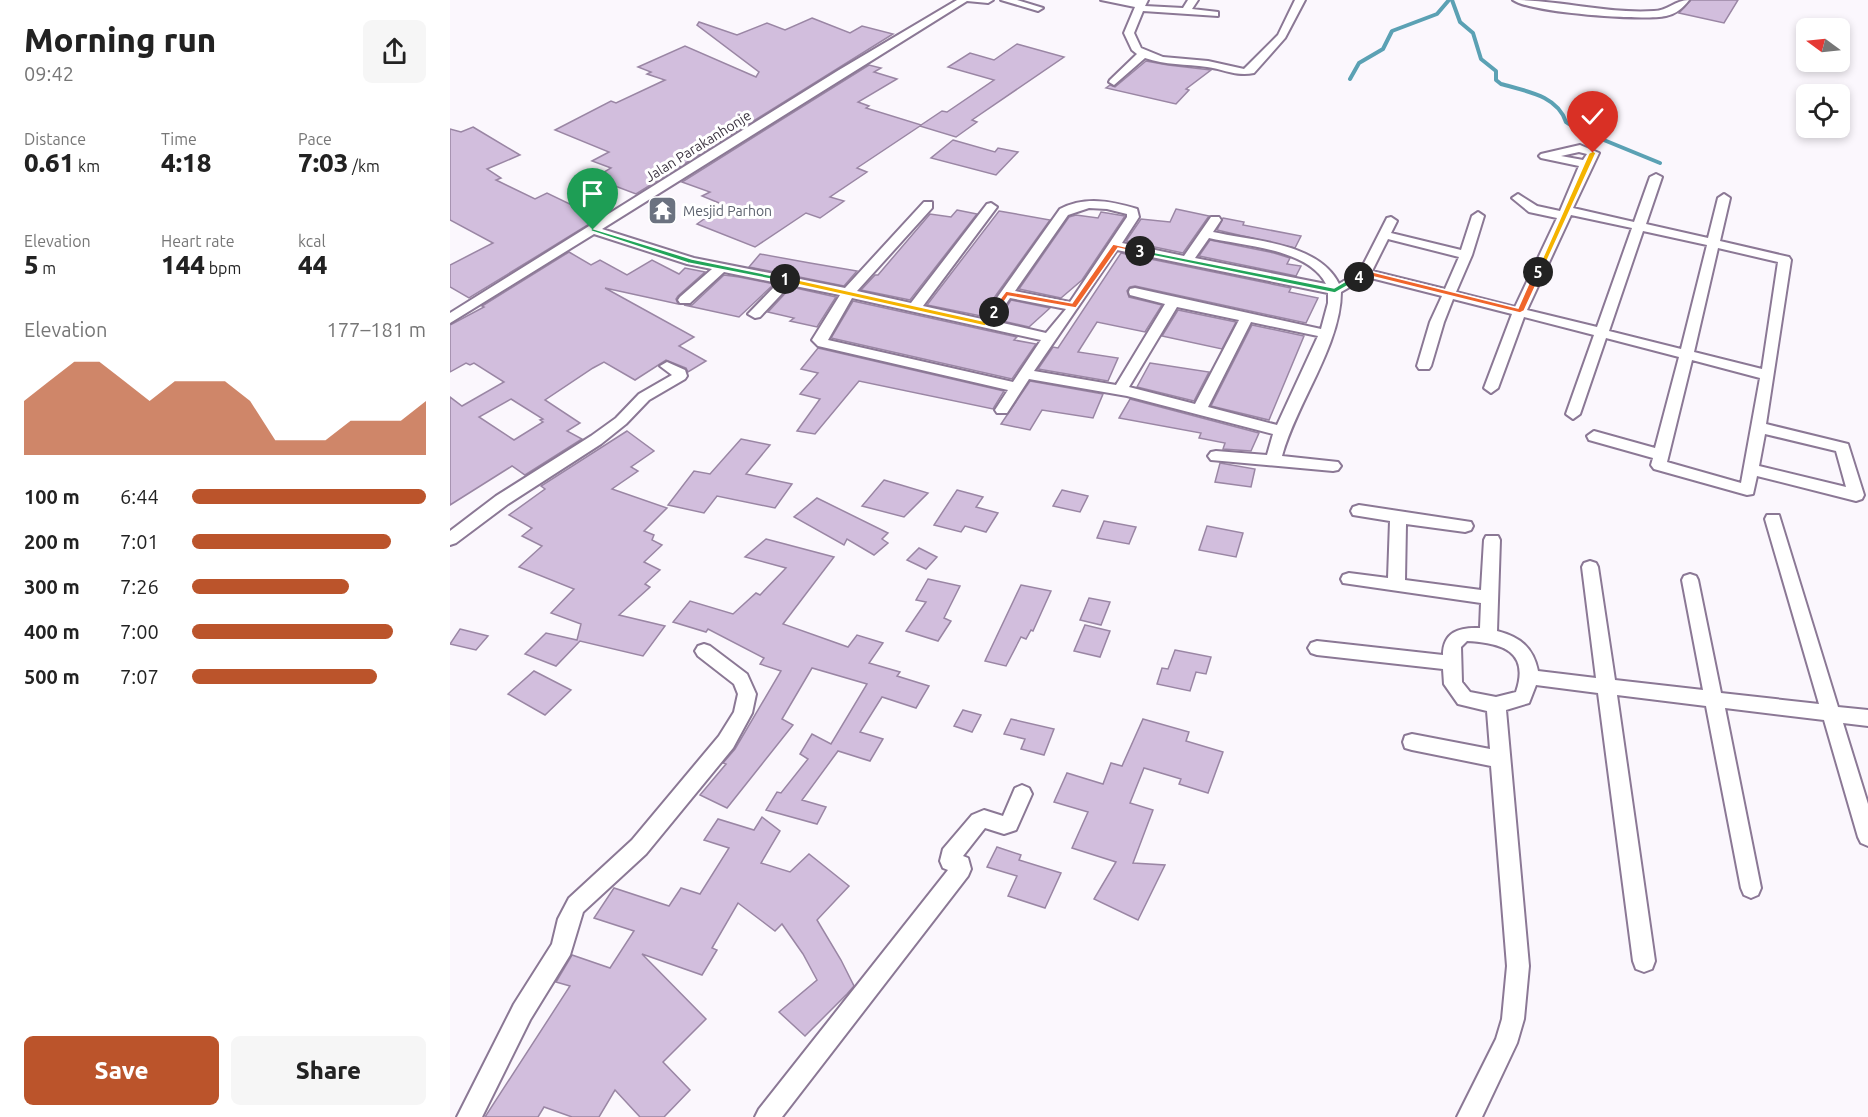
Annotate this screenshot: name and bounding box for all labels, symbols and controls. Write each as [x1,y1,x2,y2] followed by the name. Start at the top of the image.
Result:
[1796,18,1850,72] north arrow
[1796,18,1850,138] map controls
[363,20,426,83] button: share
[24,21,216,58] text: Morning run
[24,62,74,85] text: 09:42
[1796,84,1850,138] button: locate
[1567,91,1618,153] pin
[1576,100,1609,133] icon: check
[642,107,754,185] street label: Jalan Parakanhonje
[24,130,86,148] text: Distance
[161,130,197,148] text: Time
[298,130,332,148] text: Pace
[24,148,74,177] text: 0.61
[161,148,211,177] text: 4:18
[298,148,348,177] text: 7:03
[74,157,100,175] text: km
[348,157,380,175] text: /km
[567,168,618,230] pin
[576,177,609,210] icon: arrive
[646,195,678,227] temple icon: Mesjid Parhon
[683,203,772,219] place label: Mesjid Parhon
[24,232,91,250] text: Elevation
[161,232,235,250] text: Heart rate
[298,232,326,250] text: kcal
[1125,236,1155,266] pin: 3
[1135,242,1145,260] text: 3
[24,250,39,279] text: 5
[161,250,205,279] text: 144
[298,250,327,279] text: 44
[1523,257,1553,287] pin: 5
[39,259,56,277] text: m
[205,259,241,277] text: bpm
[1344,262,1374,292] pin: 4
[1533,263,1543,281] text: 5
[770,264,800,294] pin: 1
[1354,268,1364,286] text: 4
[780,270,790,288] text: 1
[979,297,1009,327] pin: 2
[989,303,999,321] text: 2
[24,318,107,341] text: Elevation
[327,318,426,341] text: 177–181 m
[24,485,80,508] text: 100 m
[120,485,159,508] text: 6:44
[24,530,80,553] text: 200 m
[120,530,159,553] text: 7:01
[24,575,80,598] text: 300 m
[120,575,159,598] text: 7:26
[24,620,80,643] text: 400 m
[120,620,159,643] text: 7:00
[24,665,80,688] text: 500 m
[120,665,159,688] text: 7:07
[24,1036,219,1105] button: Save
[231,1036,426,1105] button: Share

